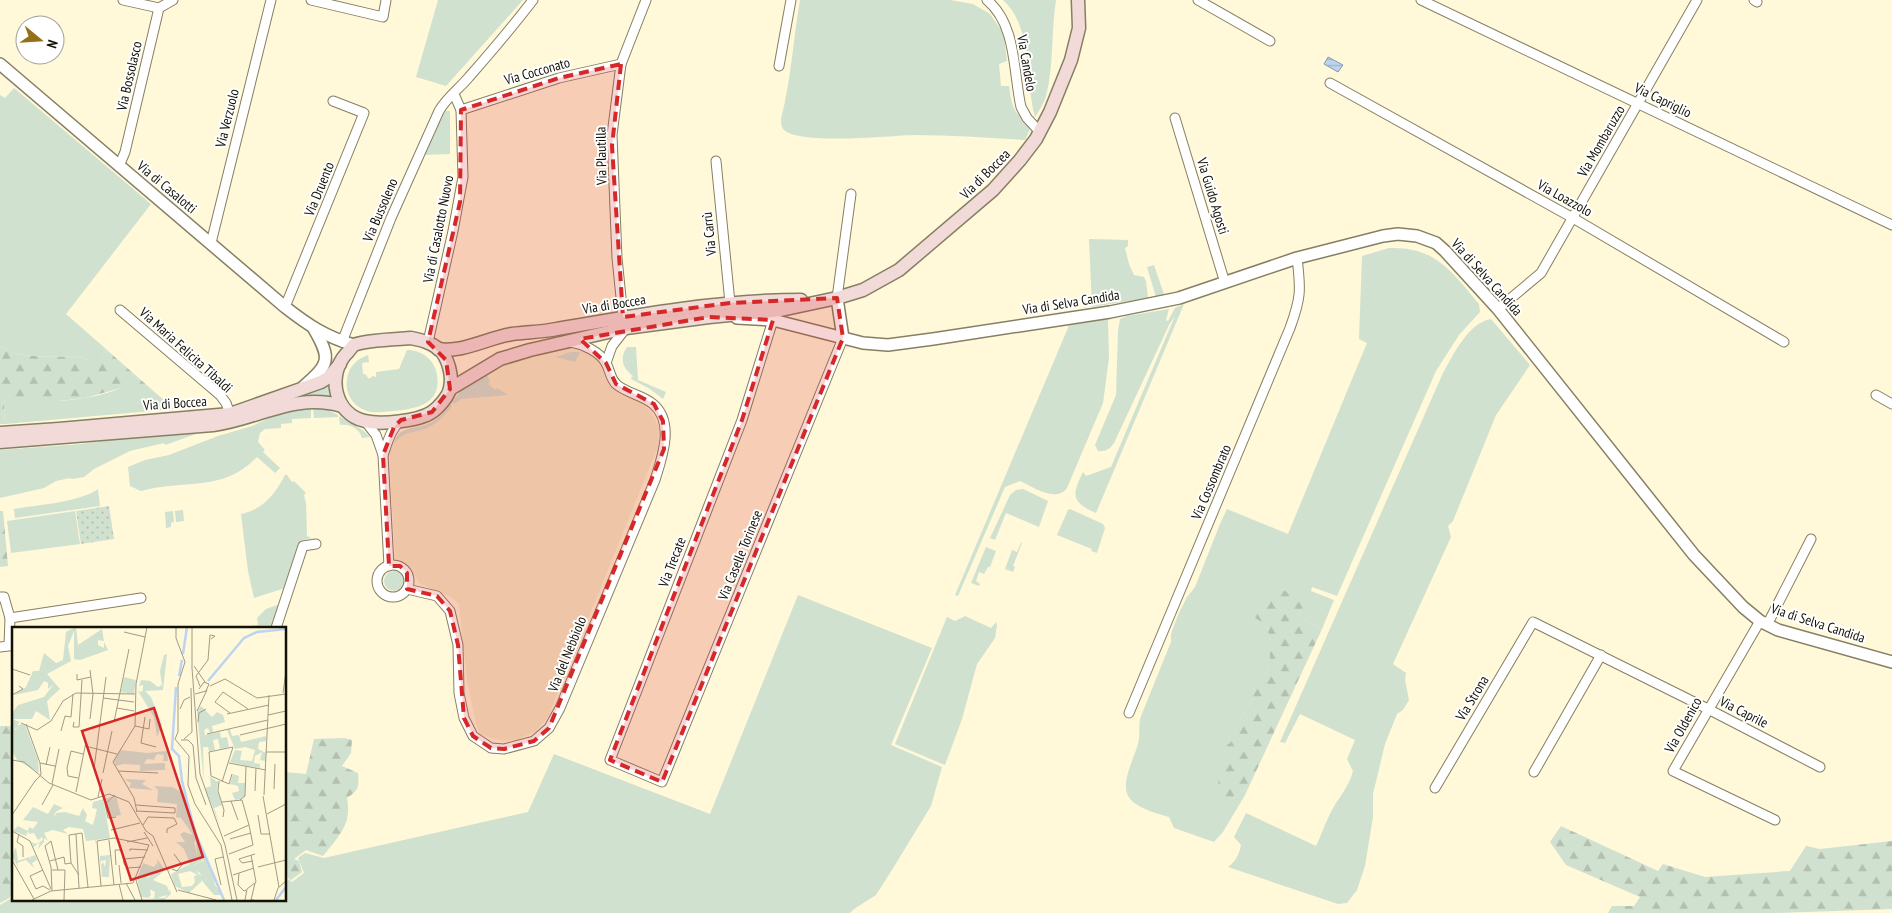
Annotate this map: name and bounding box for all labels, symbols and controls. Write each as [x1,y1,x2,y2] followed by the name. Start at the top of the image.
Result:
[15,15,65,65] north arrow
[1013,32,1041,93] street label: Via Candelo
[43,38,62,50] text: N
[112,40,146,113] street label: Via Bossolasco
[501,53,572,89] street label: Via Cocconato
[1631,78,1694,122] street label: Via Capriglio
[211,87,243,150] street label: Via Verzuolo
[1573,102,1629,181] street label: Via Mombaruzzo
[591,127,611,186] street label: Via Plautilla
[955,145,1014,204] street label: Via di Boccea
[1193,155,1233,236] street label: Via Guido Agosti
[133,156,201,217] street label: Via di Casalotti
[300,159,338,220] street label: Via Druento
[419,174,457,285] street label: Via di Casalotto Nuovo
[358,175,401,246] street label: Via Bussoleno
[1533,175,1596,220] street label: Via Loazzolo
[698,211,720,258] street label: Via Carrù
[1447,234,1526,319] street label: Via di Selva Candida
[1020,285,1121,319] street label: Via di Selva Candida
[580,290,647,318] street label: Via di Boccea
[135,303,236,397] street label: Via Maria Felicita Tibaldi
[142,392,207,414] street label: Via di Boccea
[1187,442,1235,523] street label: Via Cossombrato
[713,507,766,604] street label: Via Caselle Torinese
[654,534,690,591] street label: Via Trecate
[1768,599,1867,647] street label: Via di Selva Candida
[543,614,590,695] street label: Via del Nebbiolo
[12,627,286,900] inset map
[1451,672,1492,725] street label: Via Strona
[1716,692,1771,732] street label: Via Caprile
[1660,694,1706,757] street label: Via Oldenico

